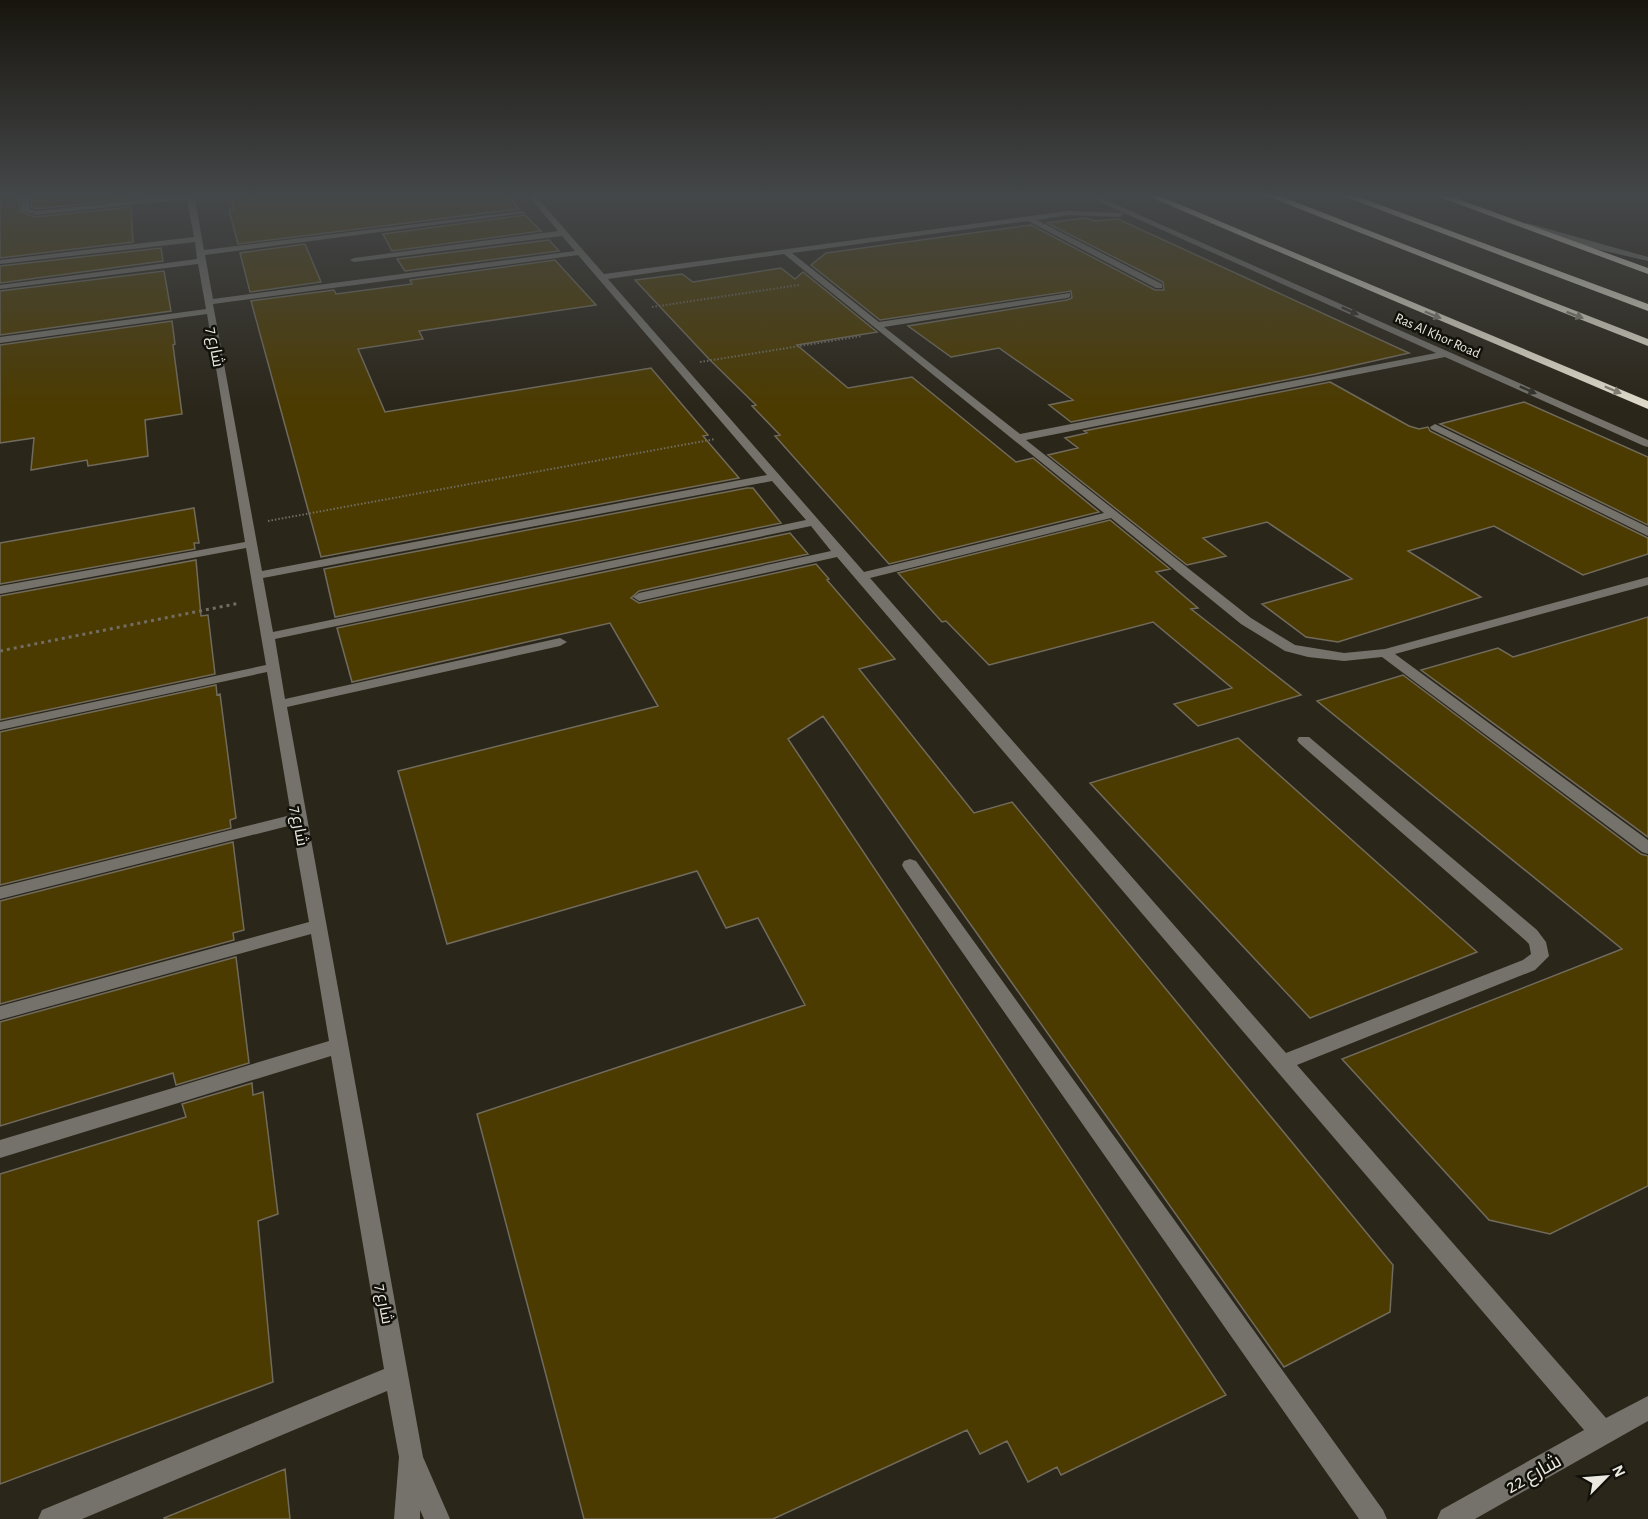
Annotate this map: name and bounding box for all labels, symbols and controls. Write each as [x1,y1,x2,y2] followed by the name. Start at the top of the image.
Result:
[1341,306,1359,316] one-way arrow
[1425,310,1443,320] one-way arrow
[1393,311,1482,361] street label: Ras Al Khor Road
[1566,311,1584,320] one-way arrow
[201,326,227,369] street label: شارع 7
[1605,385,1623,395] one-way arrow
[1519,386,1537,395] one-way arrow
[285,805,311,848] street label: شارع 7
[370,1283,396,1326] street label: شارع 7
[1576,1447,1636,1507] north arrow
[1502,1451,1566,1500] street label: شارع 22
[1609,1463,1628,1480] text: N

